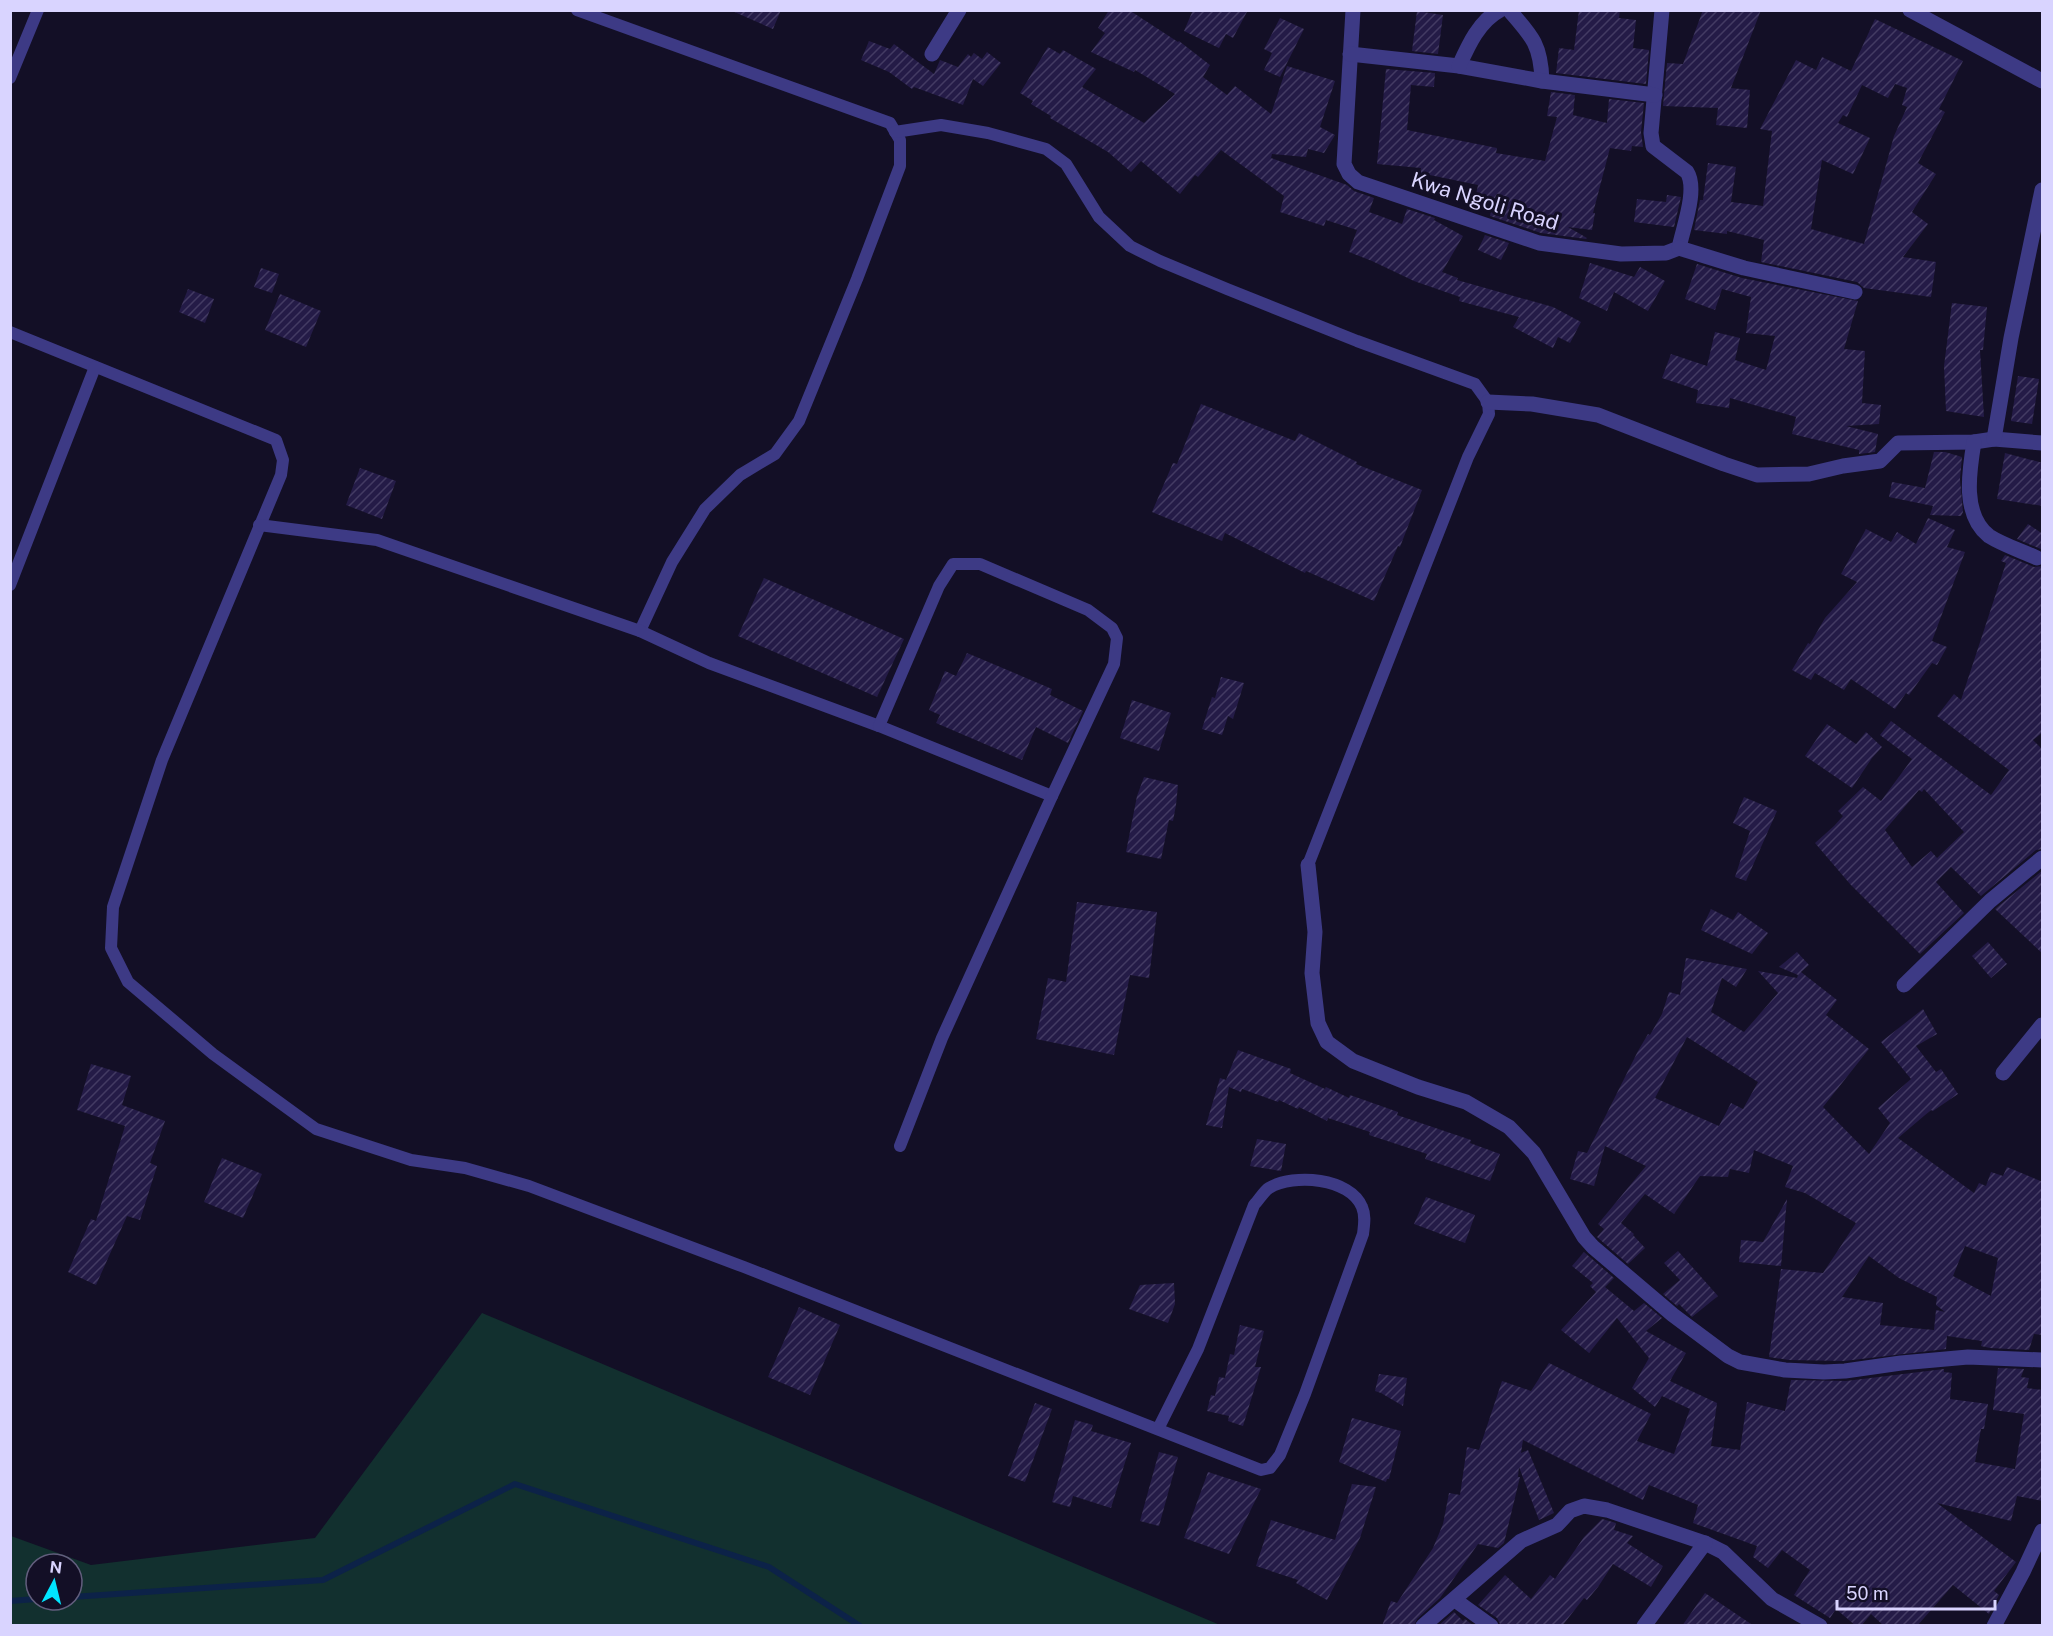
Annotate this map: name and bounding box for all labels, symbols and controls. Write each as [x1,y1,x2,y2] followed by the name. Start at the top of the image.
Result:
[1408,167,1562,235] street label: Kwa Ngoli Road
[24,1552,84,1612] north arrow
[48,1557,63,1578] text: N
[1837,1573,1994,1611] scale bar
[1846,1583,1889,1604] text: 50 m

